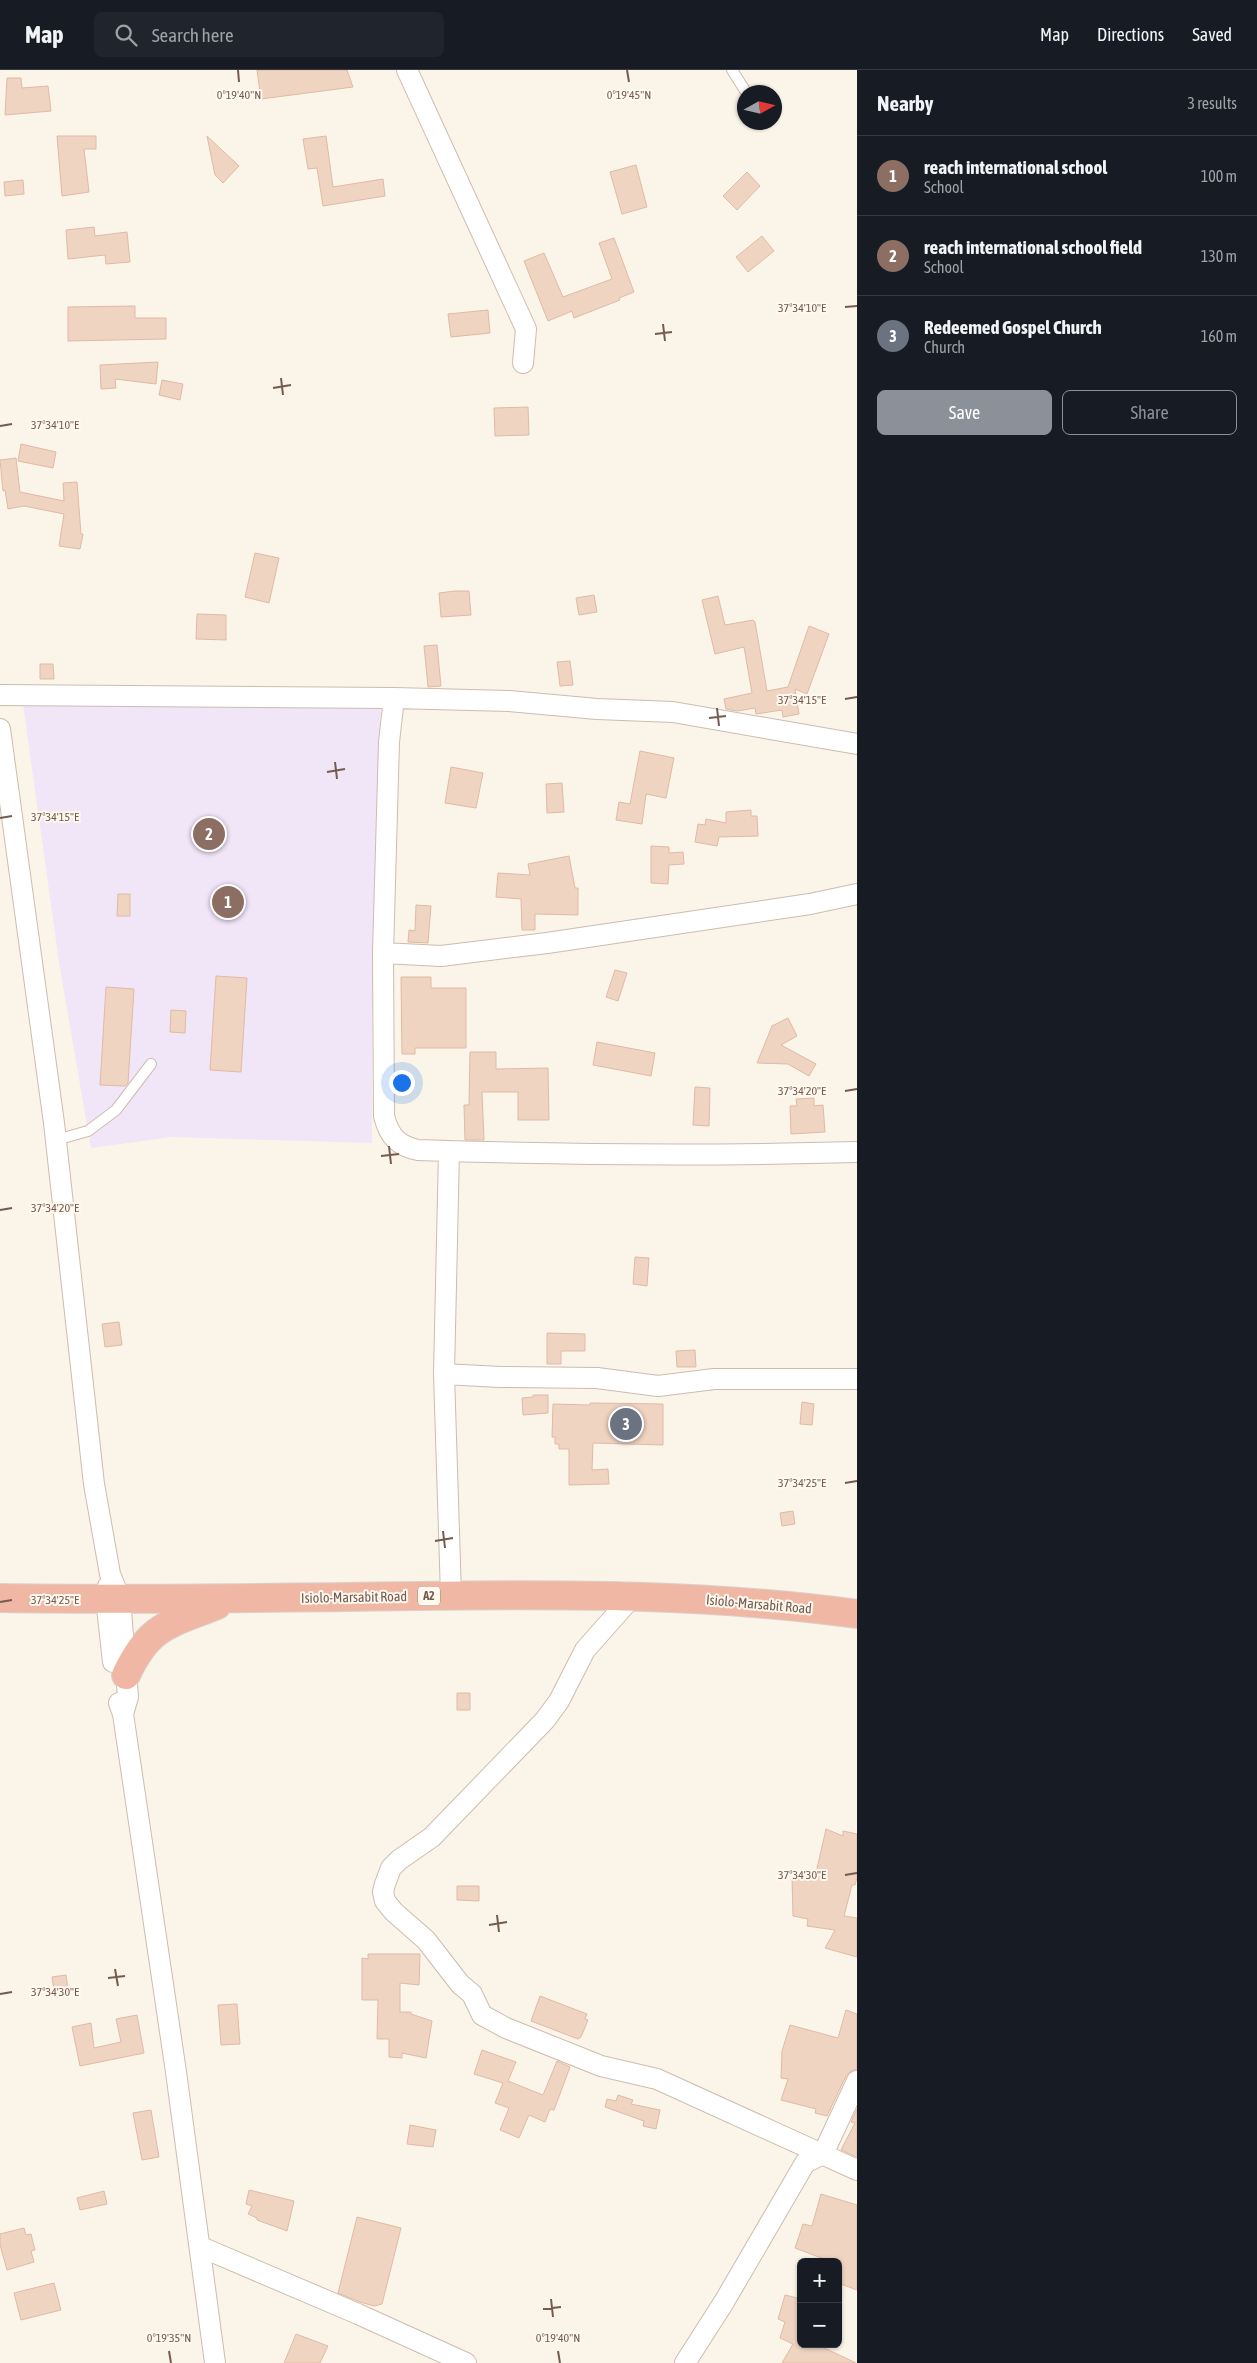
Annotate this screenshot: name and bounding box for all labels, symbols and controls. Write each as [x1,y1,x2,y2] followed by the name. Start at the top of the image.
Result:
[94,12,444,57] search box
[25,21,64,48] text: Map
[112,21,140,49] icon: search
[152,24,234,46] text: Search here
[1040,24,1069,45] text: Map
[1097,24,1164,45] text: Directions
[1192,24,1232,45] text: Saved
[737,85,782,130] north arrow
[217,88,261,102] text: 0°19'40"N
[607,88,651,102] text: 0°19'45"N
[877,91,933,115] text: Nearby
[1187,94,1237,112] text: 3 results
[924,156,1107,178] text: reach international school
[889,167,897,185] text: 1
[1201,167,1237,185] text: 100 m
[924,178,964,196] text: School
[924,236,1142,258] text: reach international school field
[889,247,897,265] text: 2
[1201,247,1237,265] text: 130 m
[924,258,964,276] text: School
[778,301,826,315] text: 37°34'10"E
[924,316,1102,338] text: Redeemed Gospel Church
[889,327,897,345] text: 3
[1201,327,1237,345] text: 160 m
[924,338,965,356] text: Church
[877,390,1052,435] button: Save
[1062,390,1237,435] button: Share
[31,418,79,432] text: 37°34'10"E
[778,693,826,707] text: 37°34'15"E
[31,810,79,824] text: 37°34'15"E
[193,815,225,853] pin: 2
[212,883,244,921] pin: 1
[389,1070,415,1096] your location
[778,1084,826,1098] text: 37°34'20"E
[31,1201,79,1215] text: 37°34'20"E
[610,1405,642,1443] pin: 3
[778,1476,826,1490] text: 37°34'25"E
[418,1586,440,1605] road number: A2
[301,1588,407,1606] street label: Isiolo-Marsabit Road
[706,1591,812,1617] street label: Isiolo-Marsabit Road
[31,1593,79,1607] text: 37°34'25"E
[778,1868,826,1882] text: 37°34'30"E
[31,1985,79,1999] text: 37°34'30"E
[797,2258,842,2348] map controls
[797,2258,842,2303] button: +
[797,2303,842,2348] button: −
[147,2331,191,2345] text: 0°19'35"N
[536,2331,580,2345] text: 0°19'40"N

